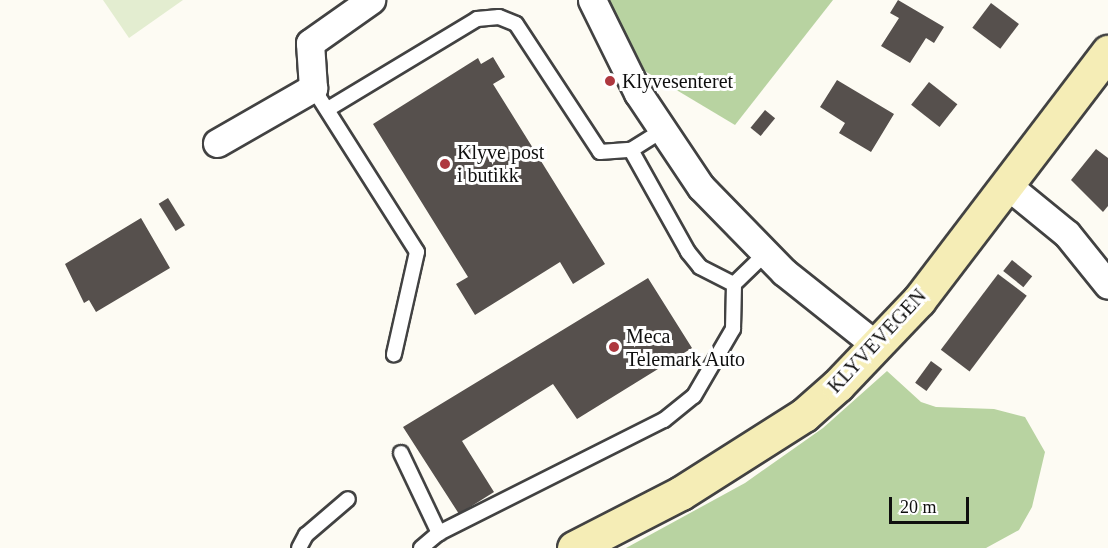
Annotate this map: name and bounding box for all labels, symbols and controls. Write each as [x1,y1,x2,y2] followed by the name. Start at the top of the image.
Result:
[622,69,733,93] place label: Klyvesenteret
[603,74,617,88] marker: Klyvesenteret
[457,140,544,187] place label: Klyve post i butikk
[438,157,452,171] marker: Klyve post i butikk
[823,284,931,398] street label: KLYVEVEGEN
[626,324,746,371] place label: Meca Telemark Auto
[607,340,621,354] marker: Meca Telemark Auto
[892,485,972,523] scale bar
[900,497,937,517] text: 20 m

